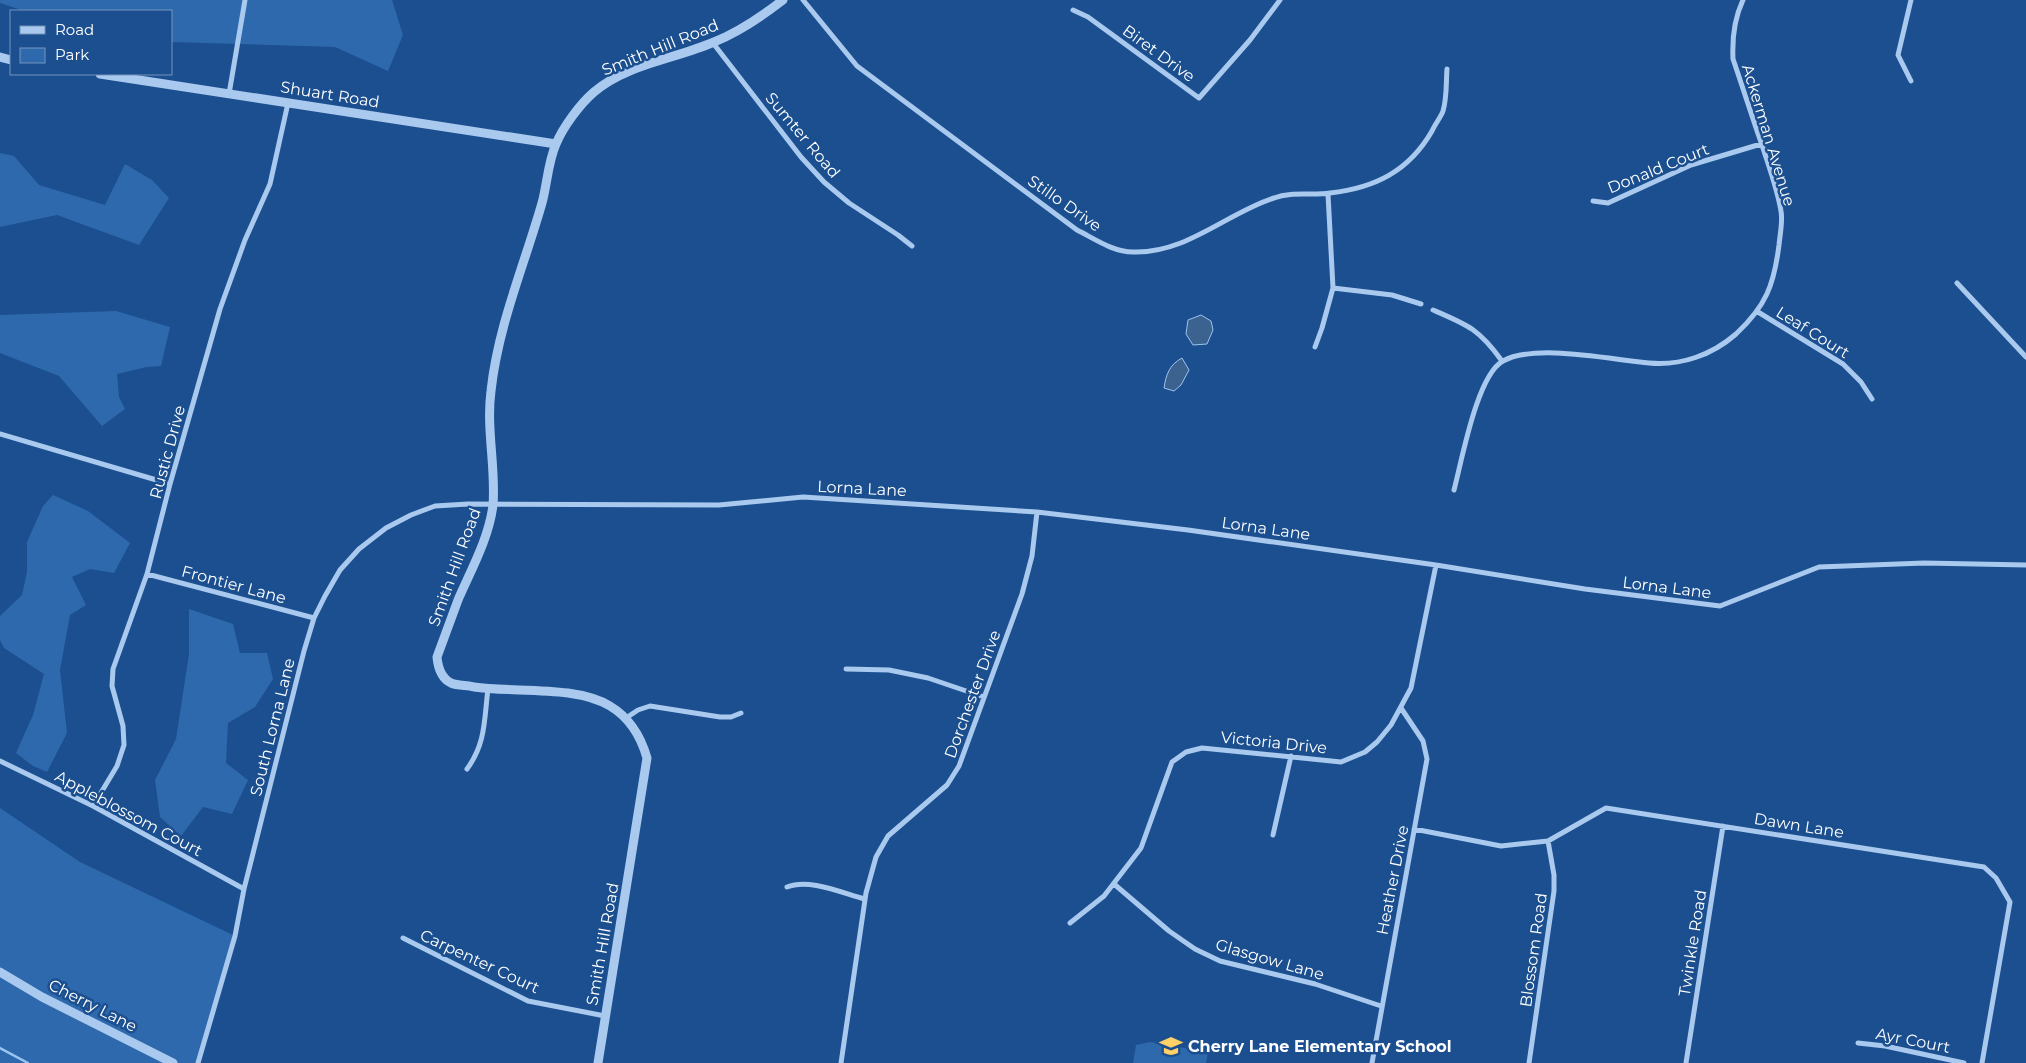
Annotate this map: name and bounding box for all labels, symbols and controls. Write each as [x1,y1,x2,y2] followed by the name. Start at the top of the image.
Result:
[10,10,172,75] legend
[599,15,721,80] street label: Smith Hill Road
[55,20,94,39] text: Road
[1119,21,1199,86] street label: Biret Drive
[55,45,89,64] text: Park
[1738,62,1799,208] street label: Ackerman Avenue
[279,77,381,112] street label: Shuart Road
[761,89,844,182] street label: Sumter Road
[1605,139,1712,197] street label: Donald Court
[1024,171,1105,236] street label: Stillo Drive
[1773,302,1853,363] street label: Leaf Court
[146,403,189,501] street label: Rustic Drive
[817,477,907,500] street label: Lorna Lane
[424,505,485,629] street label: Smith Hill Road
[1220,513,1312,544] street label: Lorna Lane
[180,561,288,608] street label: Frontier Lane
[1621,573,1712,602] street label: Lorna Lane
[940,627,1004,761] street label: Dorchester Drive
[246,656,299,798] street label: South Lorna Lane
[1220,727,1328,758] street label: Victoria Drive
[52,767,206,861] street label: Appleblossom Court
[1753,809,1845,842] street label: Dawn Lane
[1373,824,1412,937] street label: Heather Drive
[582,881,623,1007] street label: Smith Hill Road
[1675,889,1710,998] street label: Twinkle Road
[1516,892,1551,1008] street label: Blossom Road
[417,925,543,998] street label: Carpenter Court
[1213,935,1326,984] street label: Glasgow Lane
[45,975,140,1036] street label: Cherry Lane
[1874,1024,1952,1057] street label: Ayr Court
[1158,1033,1184,1059] school or university icon: Cherry Lane Elementary School
[1188,1037,1452,1056] place label: Cherry Lane Elementary School

